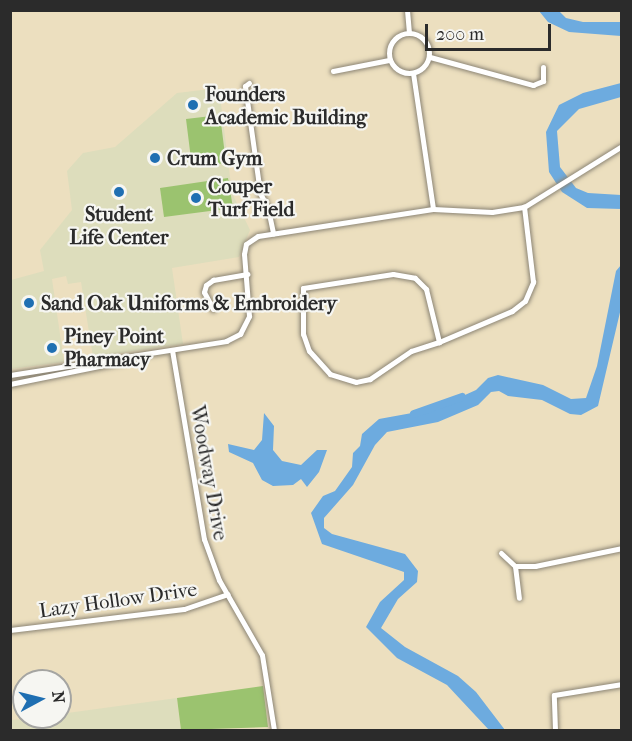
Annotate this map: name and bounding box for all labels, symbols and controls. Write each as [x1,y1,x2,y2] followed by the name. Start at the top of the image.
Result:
[428,12,554,50] scale bar
[436,24,484,45] text: 200 m
[205,82,367,129] place label: Founders Academic Building
[186,98,200,112] marker: Founders Academic Building
[167,146,262,170] place label: Crum Gym
[148,151,162,165] marker: Crum Gym
[208,174,294,221] place label: Couper Turf Field
[112,185,126,199] marker: Student Life Center
[189,191,203,205] marker: Couper Turf Field
[70,202,168,249] place label: Student Life Center
[41,291,337,315] place label: Sand Oak Uniforms & Embroidery
[22,296,36,310] marker: Sand Oak Uniforms & Embroidery
[64,324,164,371] place label: Piney Point Pharmacy
[45,341,59,355] marker: Piney Point Pharmacy
[185,404,233,542] street label: Woodway Drive
[37,577,199,623] street label: Lazy Hollow Drive
[12,669,72,729] north arrow
[48,690,69,704] text: N

